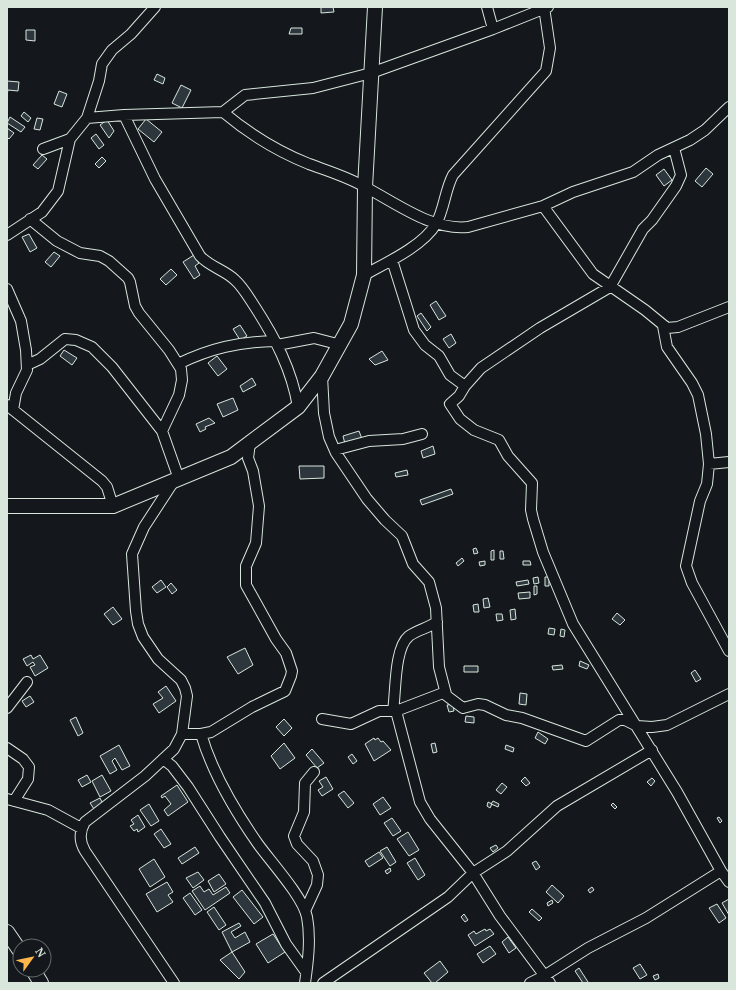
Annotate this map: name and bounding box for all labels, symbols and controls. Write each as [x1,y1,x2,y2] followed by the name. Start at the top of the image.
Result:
[12,938,52,978] north arrow
[32,945,50,960] text: N

